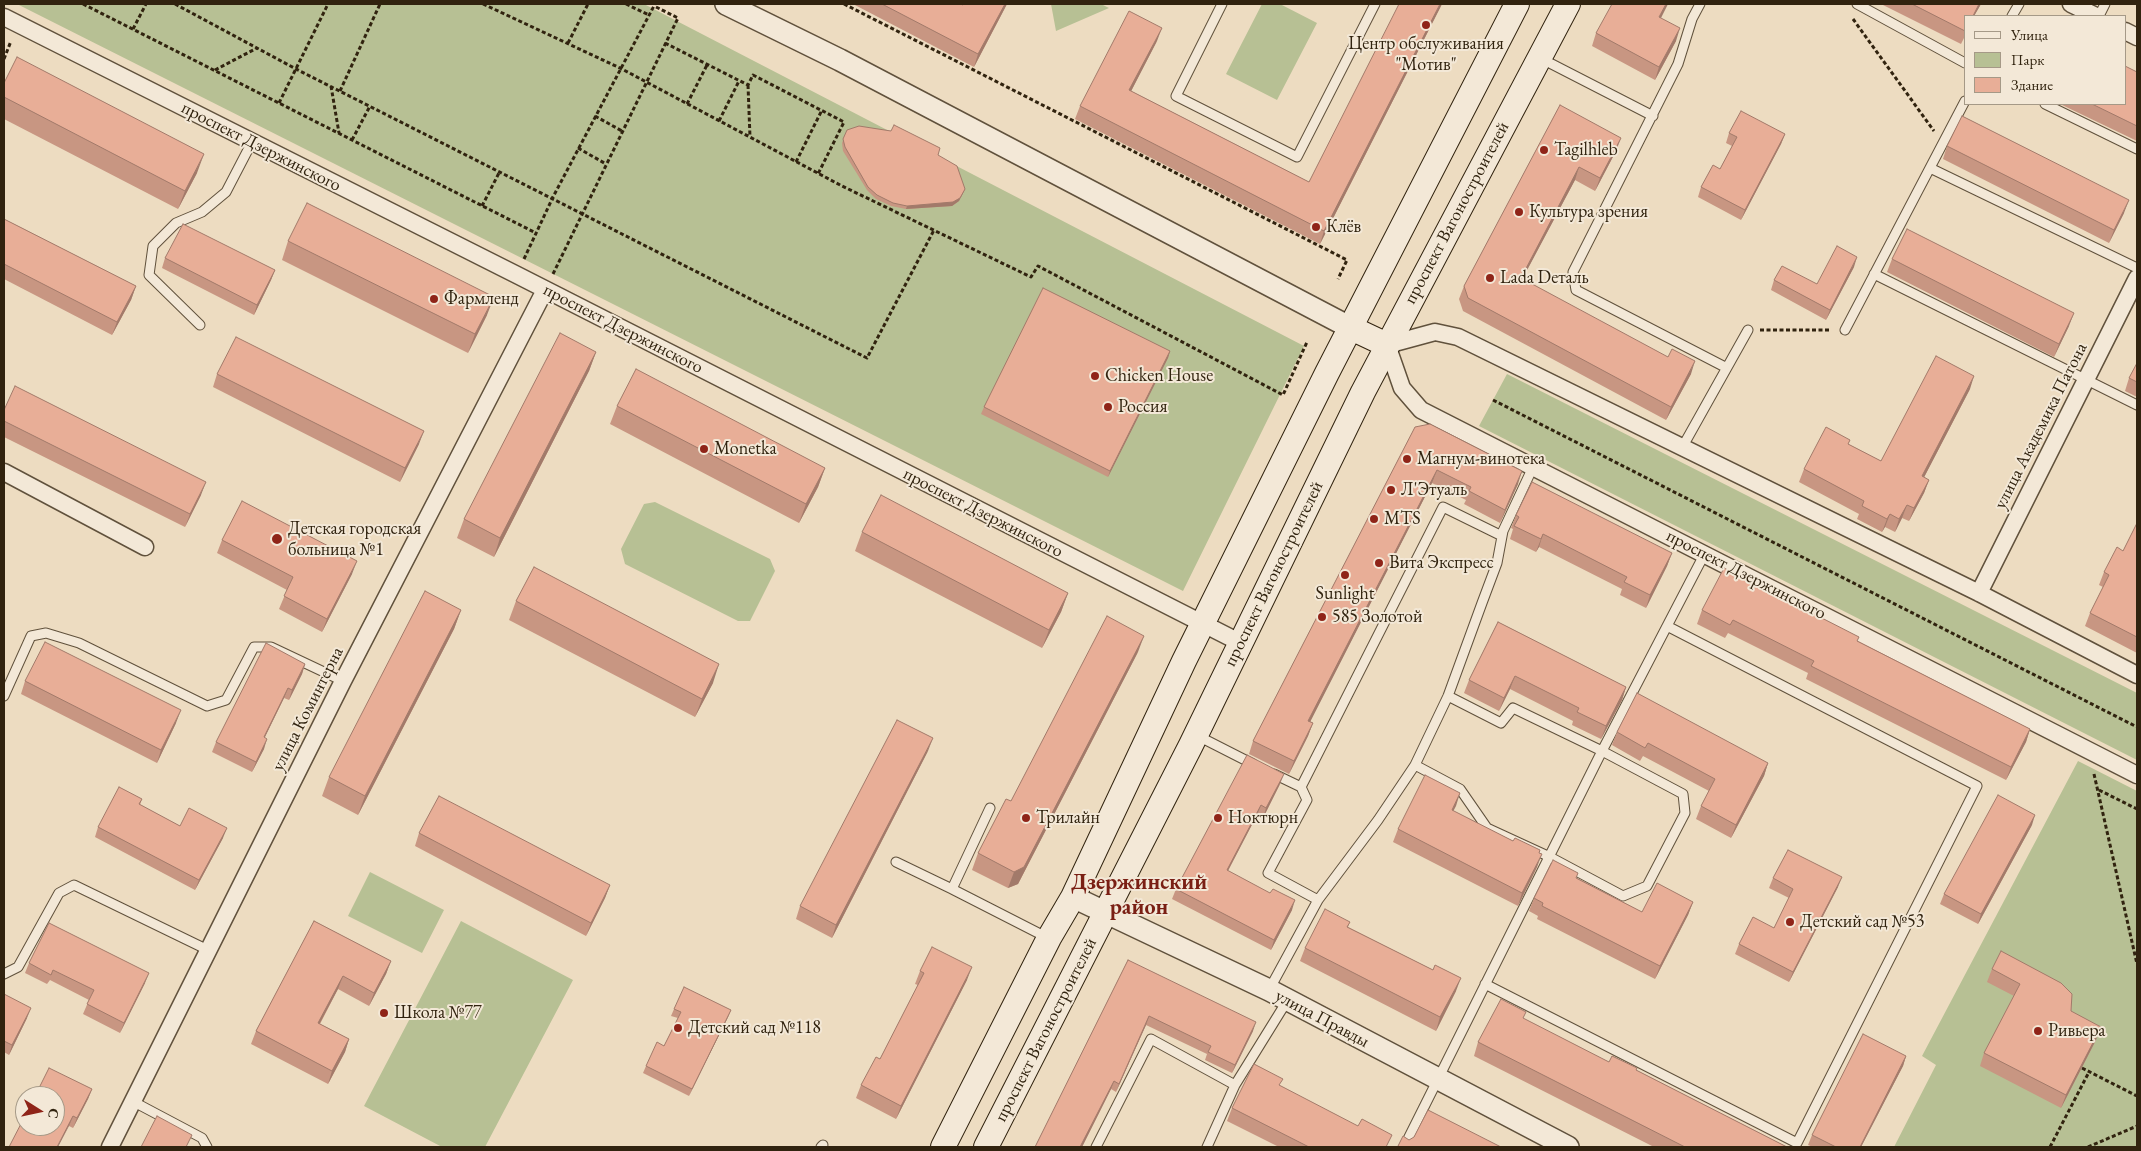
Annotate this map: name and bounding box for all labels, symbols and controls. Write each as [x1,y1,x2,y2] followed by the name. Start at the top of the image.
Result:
[1964,15,2126,105] legend
[1420,19,1432,31] marker: Центр обслуживания "Мотив"
[2011,25,2048,44] text: Улица
[1348,33,1504,76] place label: Центр обслуживания "Мотив"
[2011,50,2044,69] text: Парк
[2011,75,2053,94] text: Здание
[177,97,345,197] street label: проспект Дзержинского
[1400,118,1514,308] street label: проспект Вагоностроителей
[1554,139,1618,161] place label: Tagilhleb
[1538,144,1550,156] marker: Tagilhleb
[1529,201,1648,223] place label: Культура зрения
[1513,206,1525,218] marker: Культура зрения
[1326,216,1361,238] place label: Клёв
[1310,221,1322,233] marker: Клёв
[1500,267,1589,289] place label: Lada Dеталь
[1484,272,1496,284] marker: Lada Dеталь
[539,279,707,379] street label: проспект Дзержинского
[444,288,519,310] place label: Фармленд
[428,293,440,305] marker: Фармленд
[1990,339,2092,513] street label: улица Академика Патона
[1105,365,1213,387] place label: Chicken House
[1089,370,1101,382] marker: Chicken House
[1118,396,1168,418] place label: Россия
[1102,401,1114,413] marker: Россия
[714,438,777,460] place label: Monetka
[698,443,710,455] marker: Monetka
[1417,448,1545,470] place label: Магнум-винотека
[1401,453,1413,465] marker: Магнум-винотека
[899,463,1067,563] street label: проспект Дзержинского
[1220,478,1328,670] street label: проспект Вагоностроителей
[1401,479,1467,501] place label: Л'Этуаль
[1385,484,1397,496] marker: Л'Этуаль
[1384,508,1421,530] place label: MTS
[1368,513,1380,525] marker: MTS
[288,518,421,560] place label: Детская городская больница №1
[1662,525,1830,625] street label: проспект Дзержинского
[270,532,284,546] marker: Детская городская больница №1
[1389,552,1494,574] place label: Вита Экспресс
[1373,557,1385,569] marker: Вита Экспресс
[1339,569,1351,581] marker: Sunlight
[1316,583,1374,605] place label: Sunlight
[1332,606,1423,628] place label: 585 Золотой
[1316,611,1328,623] marker: 585 Золотой
[267,643,349,775] street label: улица Коминтерна
[1036,807,1100,829] place label: Трилайн
[1228,807,1298,829] place label: Ноктюрн
[1020,812,1032,824] marker: Трилайн
[1212,812,1224,824] marker: Ноктюрн
[1071,870,1207,921] district label: Дзержинский район
[1800,911,1924,933] place label: Детский сад №53
[1784,916,1796,928] marker: Детский сад №53
[990,934,1102,1126] street label: проспект Вагоностроителей
[1271,985,1373,1053] street label: улица Правды
[394,1002,482,1024] place label: Школа №77
[378,1007,390,1019] marker: Школа №77
[688,1017,821,1039] place label: Детский сад №118
[2048,1020,2106,1042] place label: Ривьера
[672,1022,684,1034] marker: Детский сад №118
[2032,1025,2044,1037] marker: Ривьера
[15,1086,65,1136] north arrow
[44,1107,64,1120] text: С

